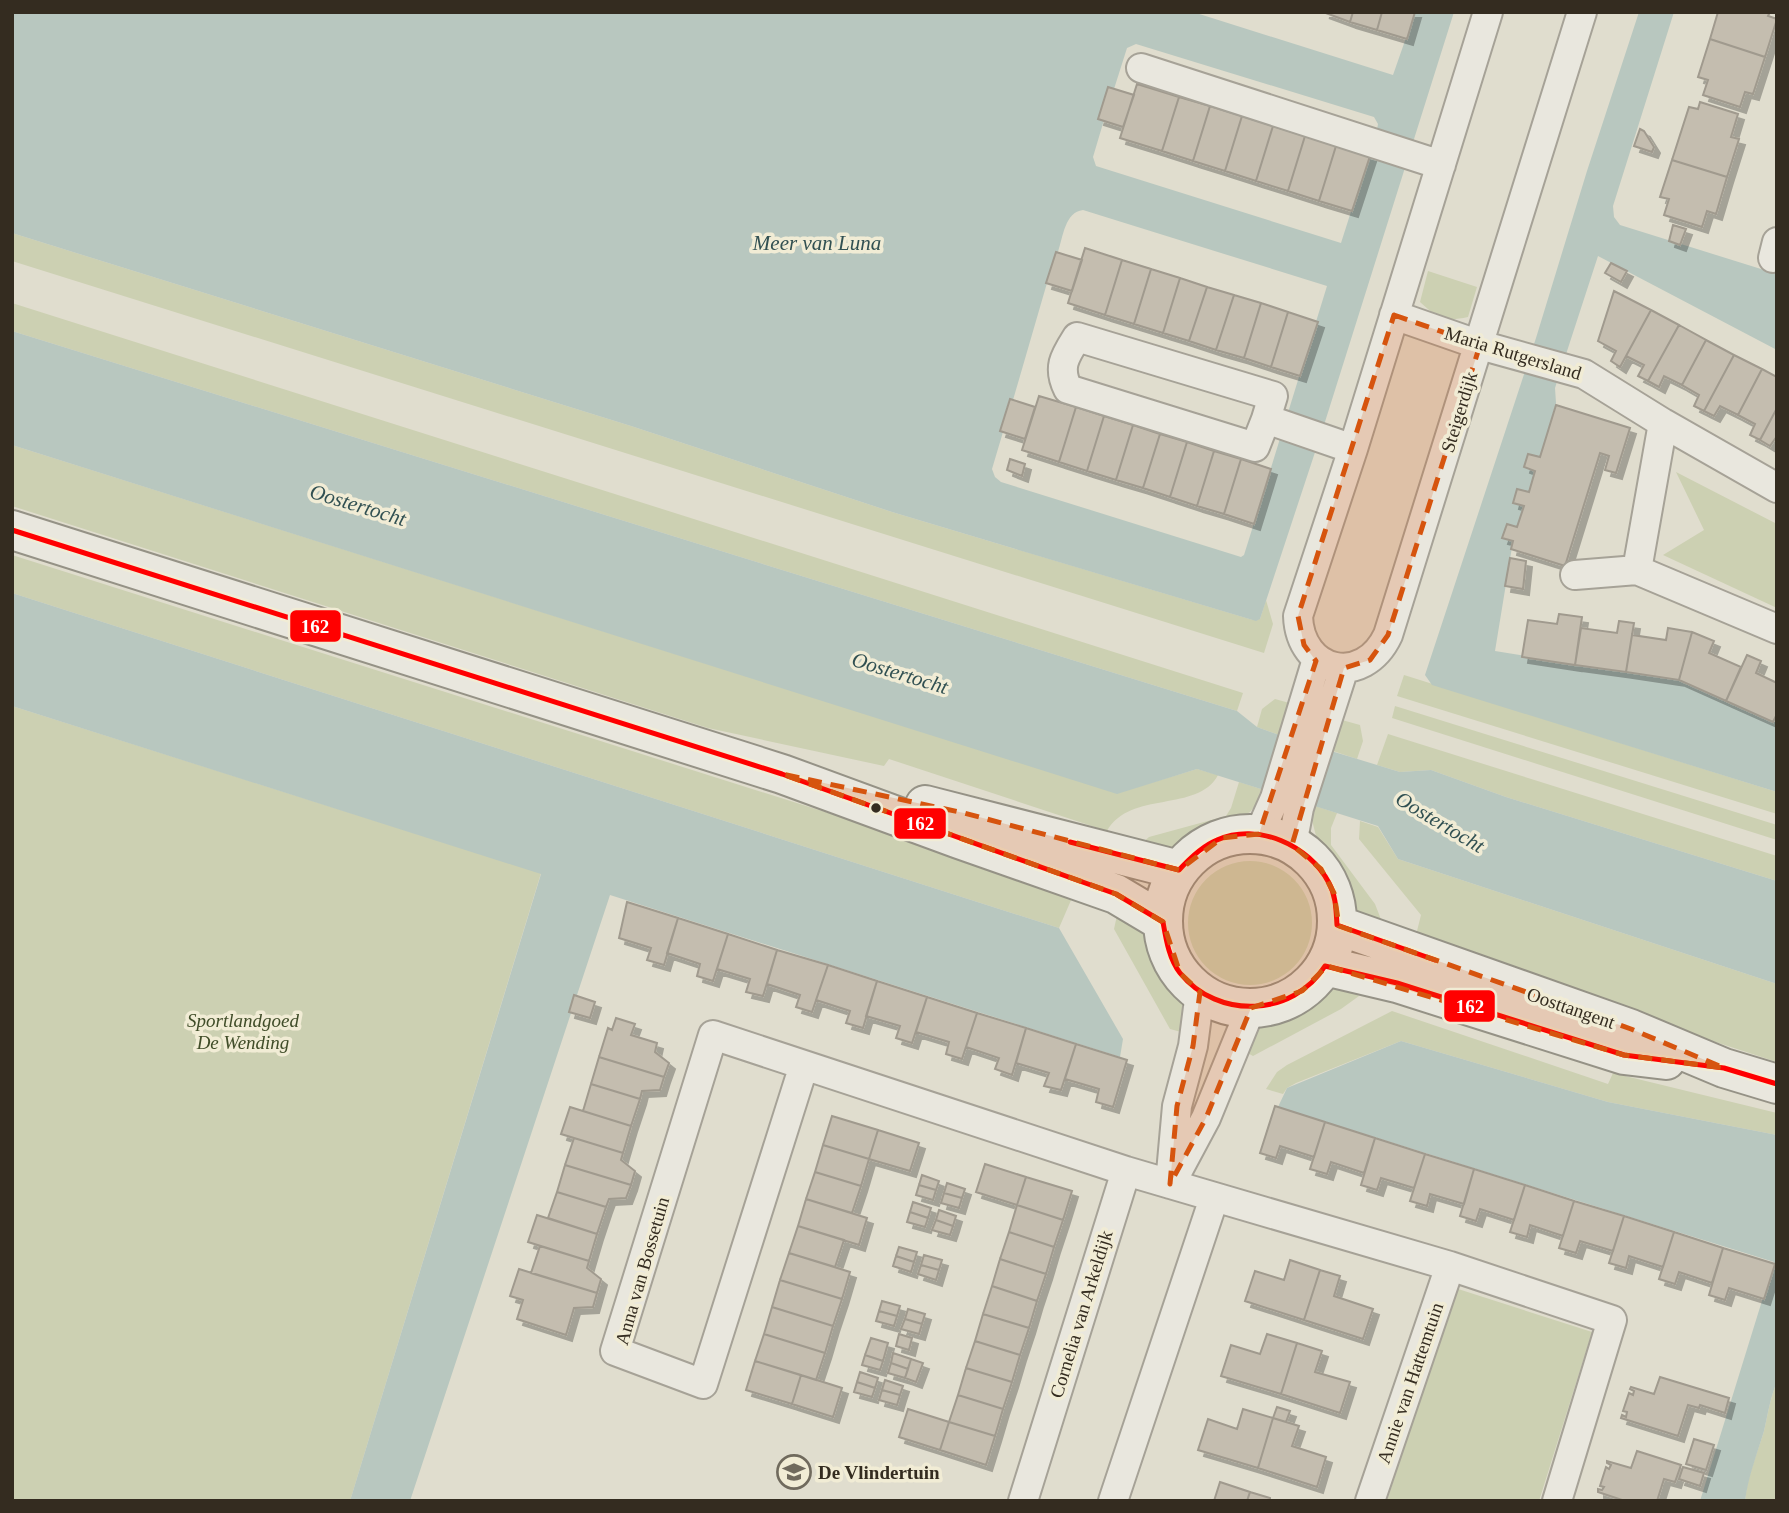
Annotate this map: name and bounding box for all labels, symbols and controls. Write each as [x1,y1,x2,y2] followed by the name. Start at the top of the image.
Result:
[752,231,881,255] water label: Meer van Luna
[1442,322,1584,384] street label: Maria Rutgersland
[1437,369,1481,455] street label: Steigerdijk
[307,479,410,531] water label: Oostertocht
[289,609,342,643] line badge: 162
[301,616,329,637] text: 162
[849,647,952,699] water label: Oostertocht
[1391,786,1490,858] water label: Oostertocht
[869,801,883,815] unlabelled marker
[893,807,947,840] line badge: 162
[906,813,934,834] text: 162
[1524,983,1619,1033] street label: Oosttangent
[1443,989,1496,1023] line badge: 162
[1456,996,1484,1017] text: 162
[187,1010,299,1053] park label: Sportlandgoed De Wending
[611,1194,673,1347] street label: Anna van Bossetuin
[1046,1227,1117,1400] street label: Cornelia van Arkeldijk
[1373,1299,1448,1466] street label: Annie van Hattemtuin
[775,1453,813,1491] school or university icon: De Vlindertuin
[818,1462,940,1483] place label: De Vlindertuin

